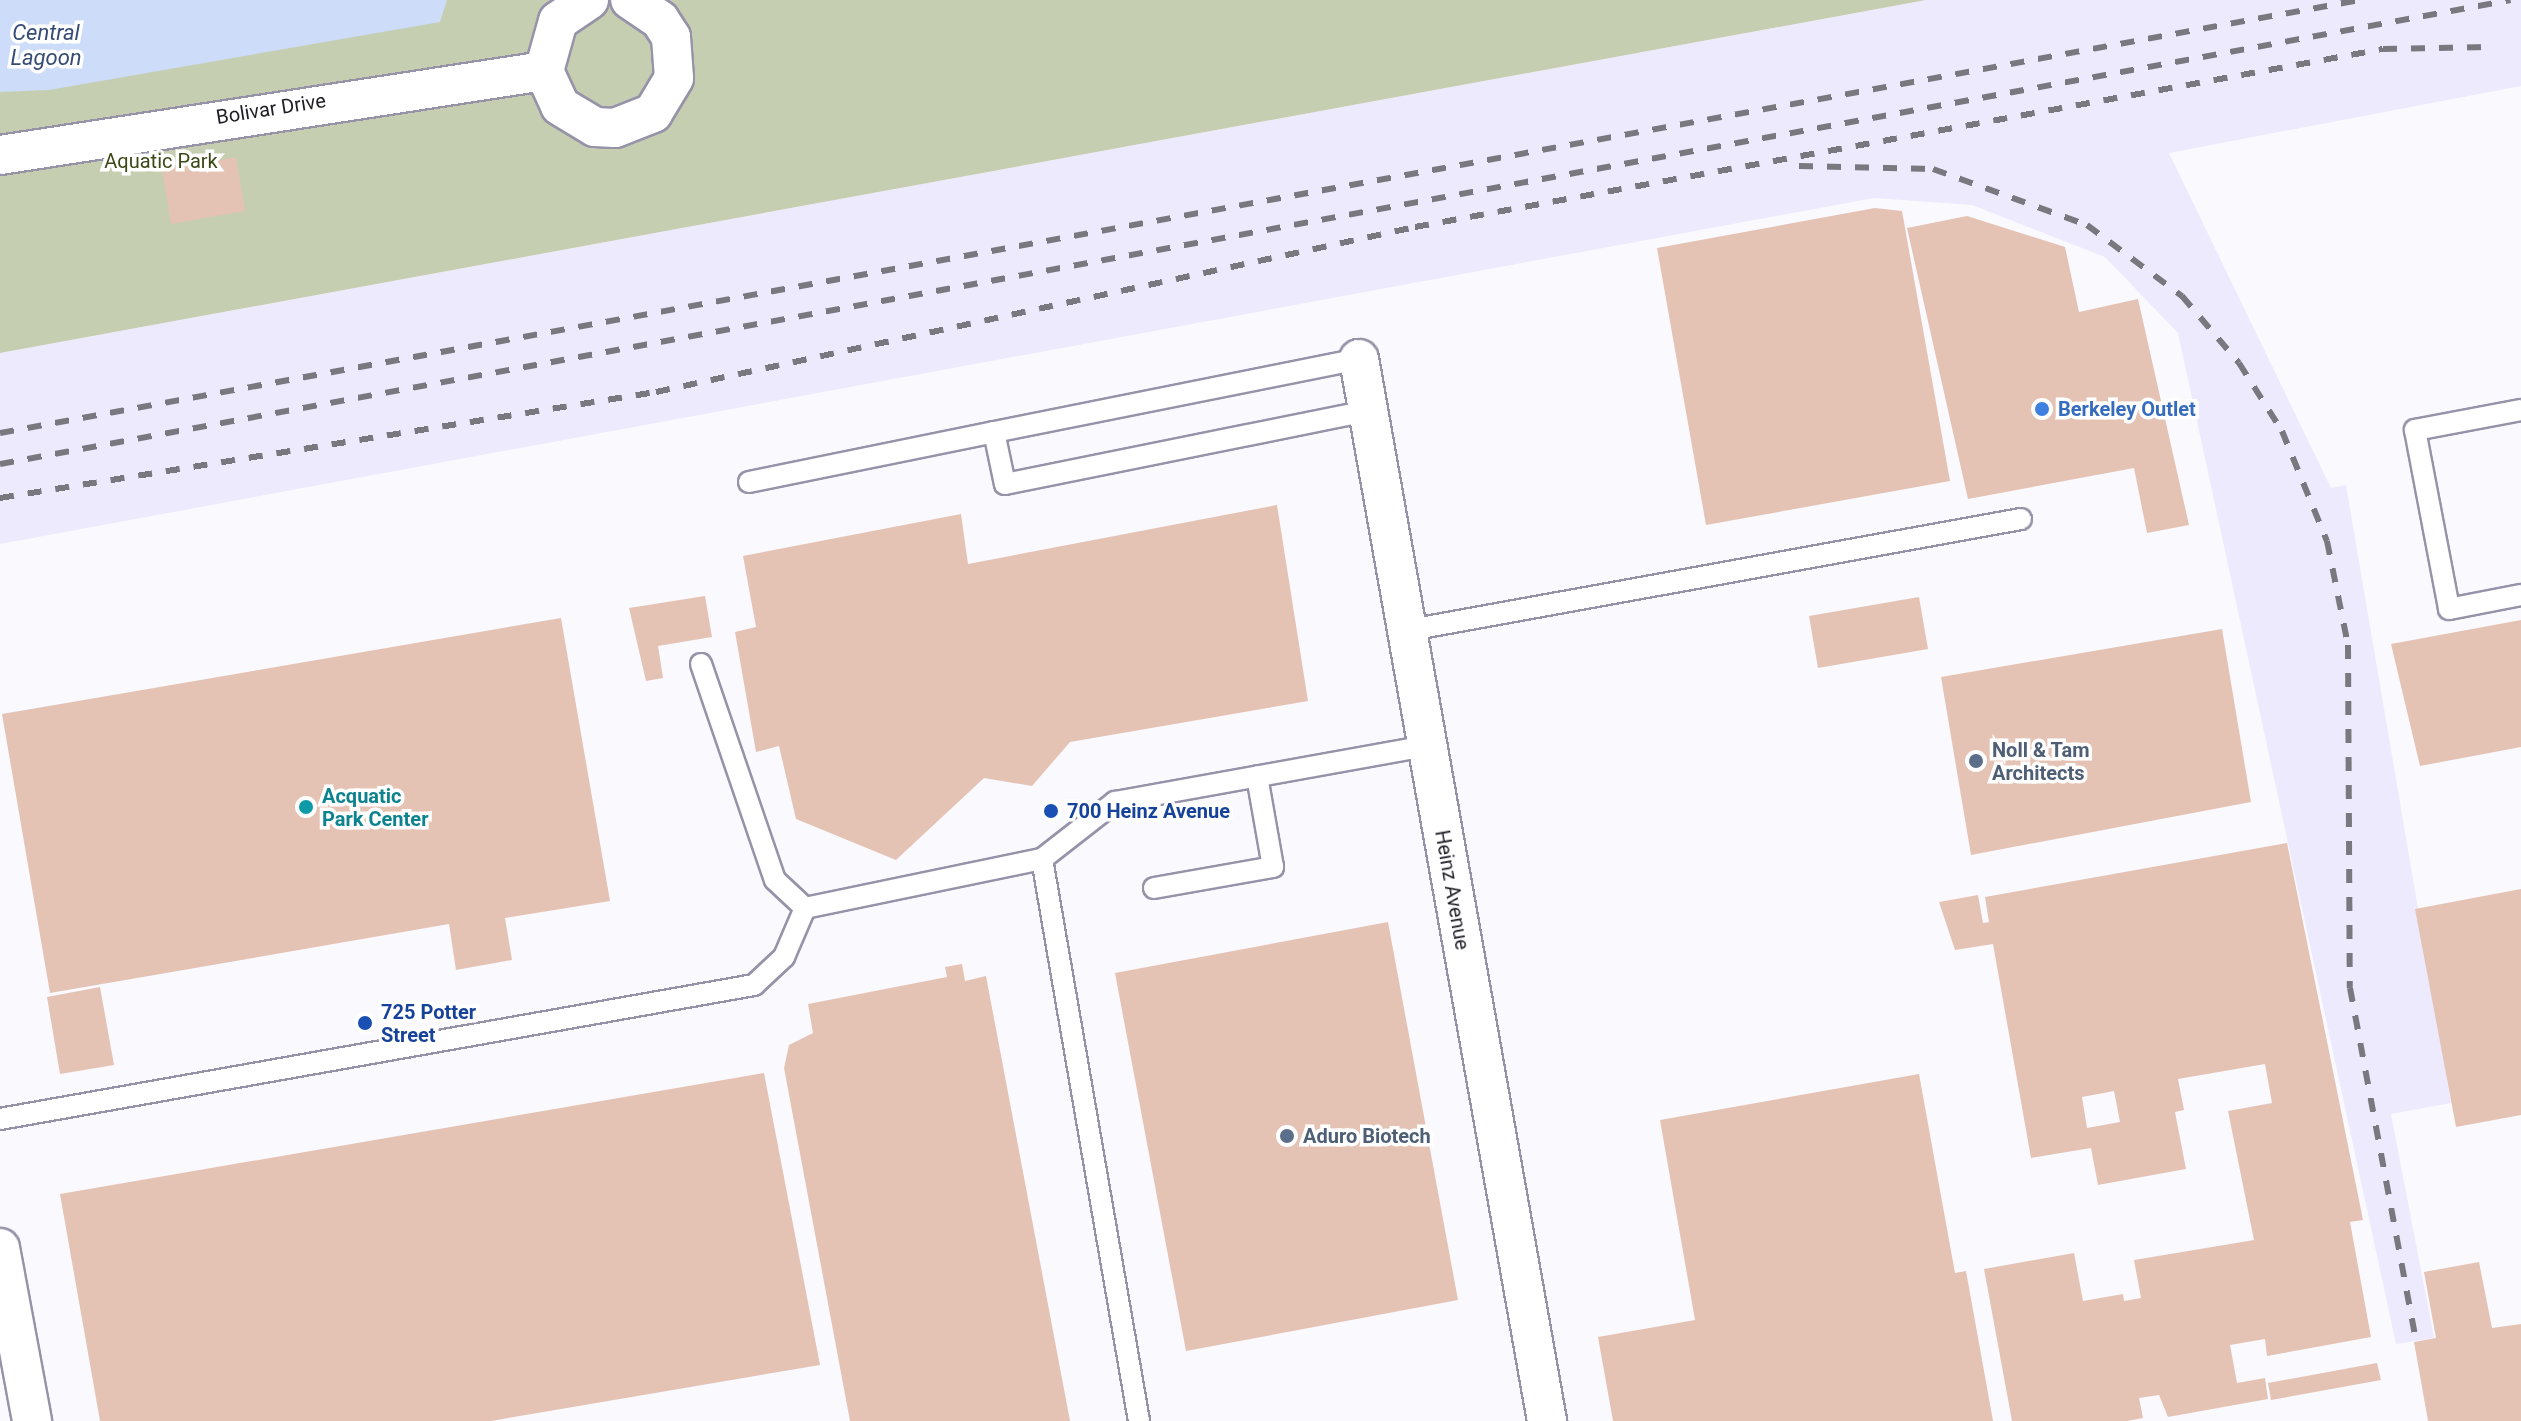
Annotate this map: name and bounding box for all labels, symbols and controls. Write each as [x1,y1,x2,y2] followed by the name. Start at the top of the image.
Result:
[10,19,82,70] water label: Central Lagoon
[214,88,328,130] street label: Bolivar Drive
[104,149,218,173] park label: Aquatic Park
[2058,397,2196,421] place label: Berkeley Outlet
[2033,400,2051,418] marker: Berkeley Outlet
[1992,738,2090,785] place label: Noll & Tam Architects
[1967,752,1985,770] marker: Noll & Tam Architects
[322,784,428,831] place label: Acquatic Park Center
[297,798,315,816] marker: Acquatic Park Center
[1067,799,1230,823] place label: 700 Heinz Avenue
[1042,802,1060,820] marker: 700 Heinz Avenue
[1430,828,1474,952] street label: Heinz Avenue
[381,1000,476,1047] place label: 725 Potter Street
[356,1014,374,1032] marker: 725 Potter Street
[1303,1124,1431,1148] place label: Aduro Biotech
[1278,1127,1296,1145] marker: Aduro Biotech

